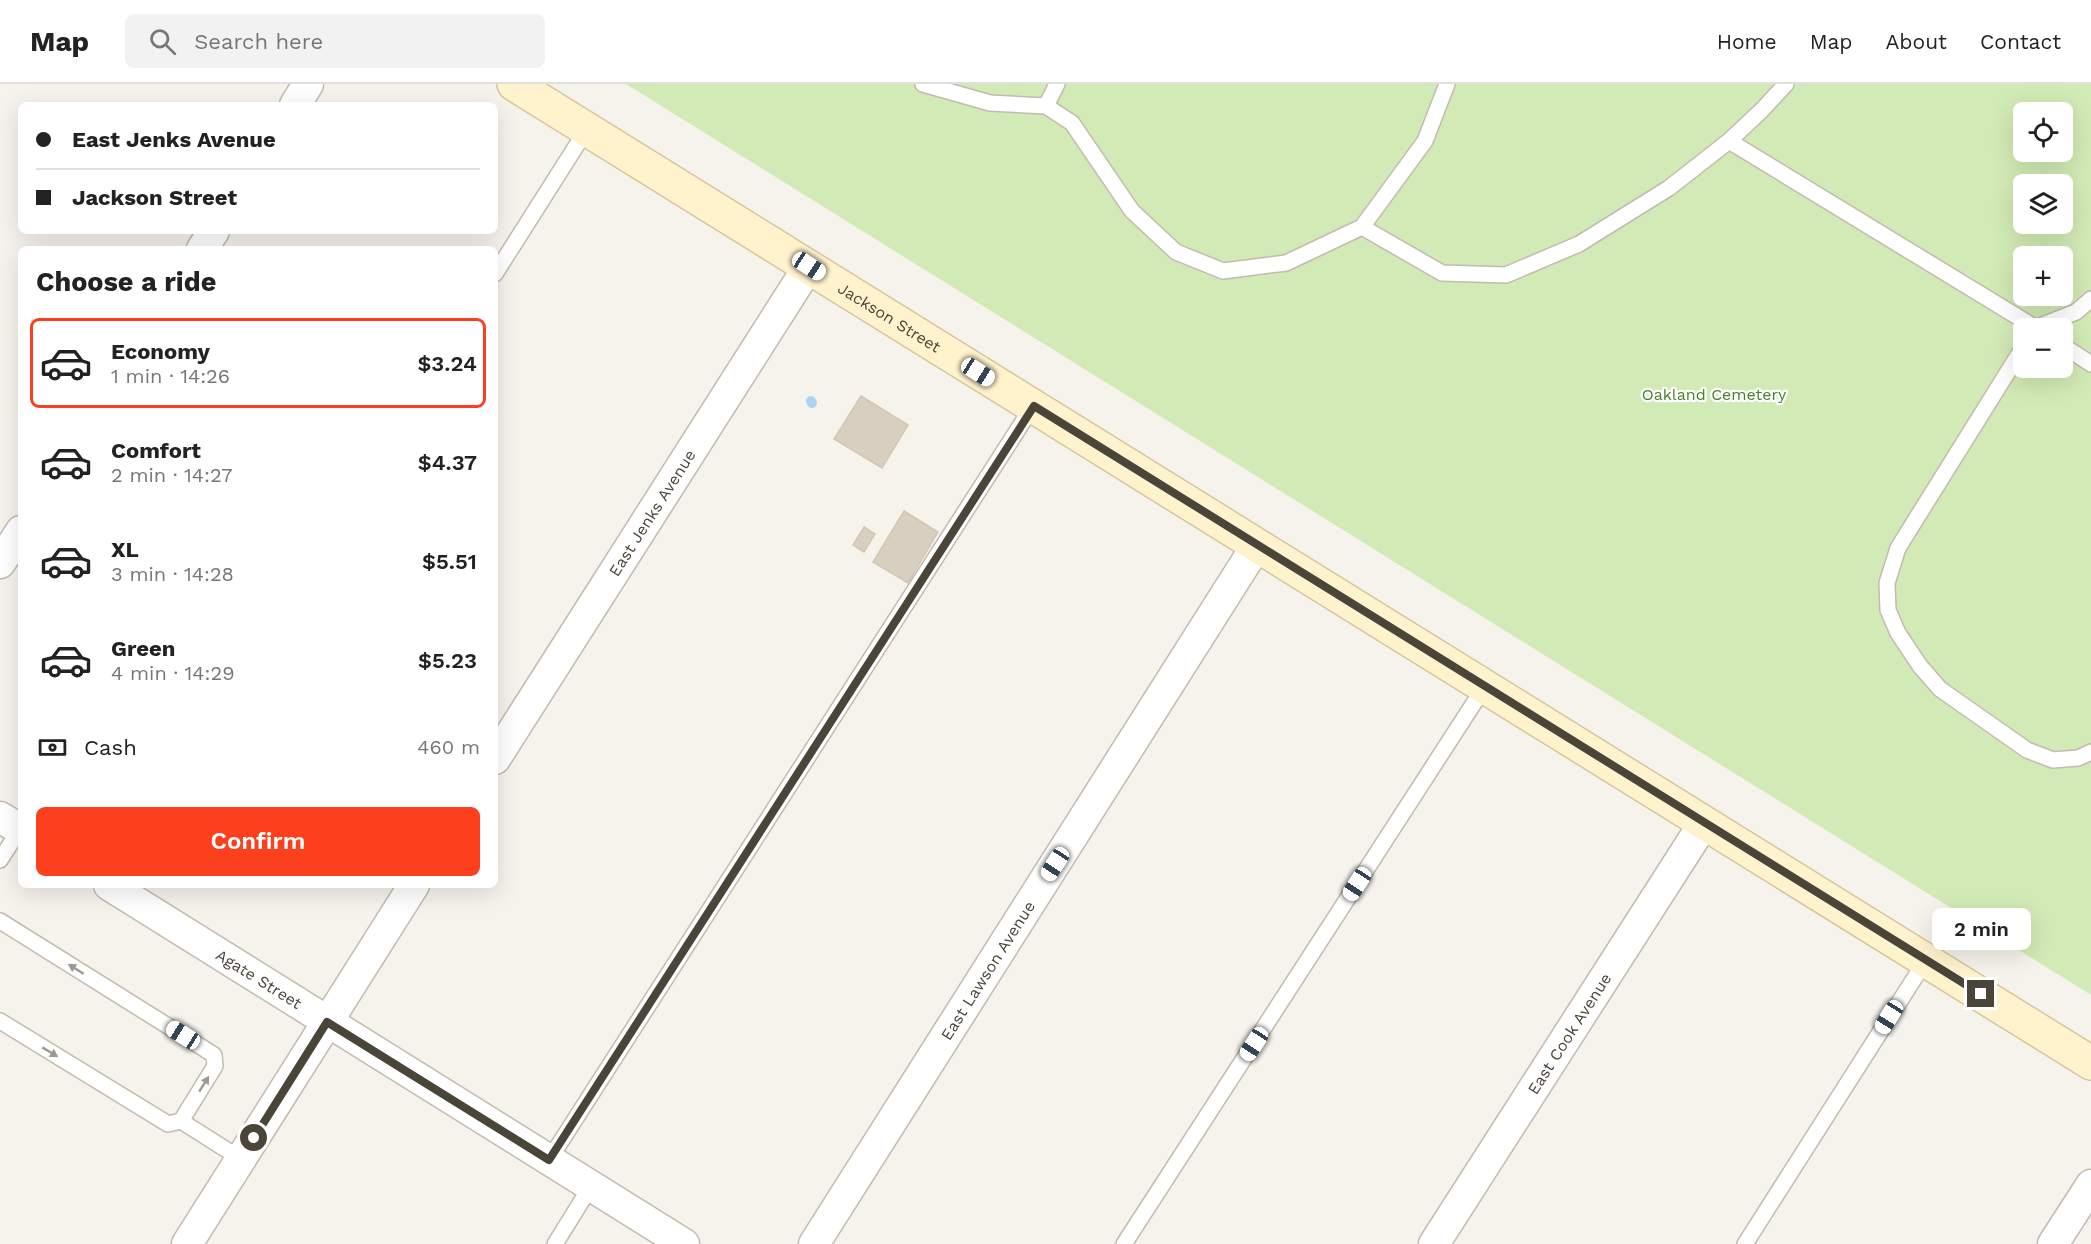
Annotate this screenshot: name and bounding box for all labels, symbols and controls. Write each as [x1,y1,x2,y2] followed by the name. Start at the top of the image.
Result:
[125,14,545,68] search box
[30,25,89,58] text: Map
[146,25,179,58] icon: search
[194,29,323,54] text: Search here
[1717,29,1777,54] text: Home
[1810,29,1853,54] text: Map
[1886,29,1947,54] text: About
[1980,29,2061,54] text: Contact
[2013,102,2073,378] map controls
[2013,102,2073,162] button: locate
[72,127,276,152] text: East Jenks Avenue
[2013,174,2073,234] button: layers
[72,185,237,210] text: Jackson Street
[2013,246,2073,306] button: +
[789,249,829,283] car
[36,266,216,298] text: Choose a ride
[834,279,944,357] street label: Jackson Street
[2013,318,2073,378] button: −
[39,336,93,390] icon: car
[111,339,210,364] text: Economy
[417,351,477,376] text: $3.24
[958,355,998,389] car
[111,364,230,388] text: 1 min · 14:26
[1642,385,1787,404] park label: Oakland Cemetery
[39,435,93,489] icon: car
[111,438,201,463] text: Comfort
[605,446,700,580] street label: East Jenks Avenue
[418,450,477,475] text: $4.37
[111,463,232,487] text: 2 min · 14:27
[39,534,93,588] icon: car
[111,537,139,562] text: XL
[422,549,477,574] text: $5.51
[111,562,234,586] text: 3 min · 14:28
[39,633,93,687] icon: car
[111,636,175,661] text: Green
[418,648,477,673] text: $5.23
[111,661,235,685] text: 4 min · 14:29
[36,731,69,764] icon: cash
[84,735,137,760] text: Cash
[417,735,480,759] text: 460 m
[36,807,480,876] button: Confirm
[1038,844,1072,884] car
[1340,864,1374,904] car
[937,898,1039,1044] street label: East Lawson Avenue
[1932,907,2030,949] callout: 2 min
[1954,917,2009,941] text: 2 min
[213,945,305,1013] street label: Agate Street
[67,963,84,974] one-way arrow
[1524,970,1615,1098] street label: East Cook Avenue
[1967,980,1994,1007] route end
[1872,997,1906,1037] car
[163,1018,203,1052] car
[1237,1024,1271,1064] car
[42,1046,58,1057] one-way arrow
[198,1076,209,1092] one-way arrow
[240,1124,267,1151] route start

